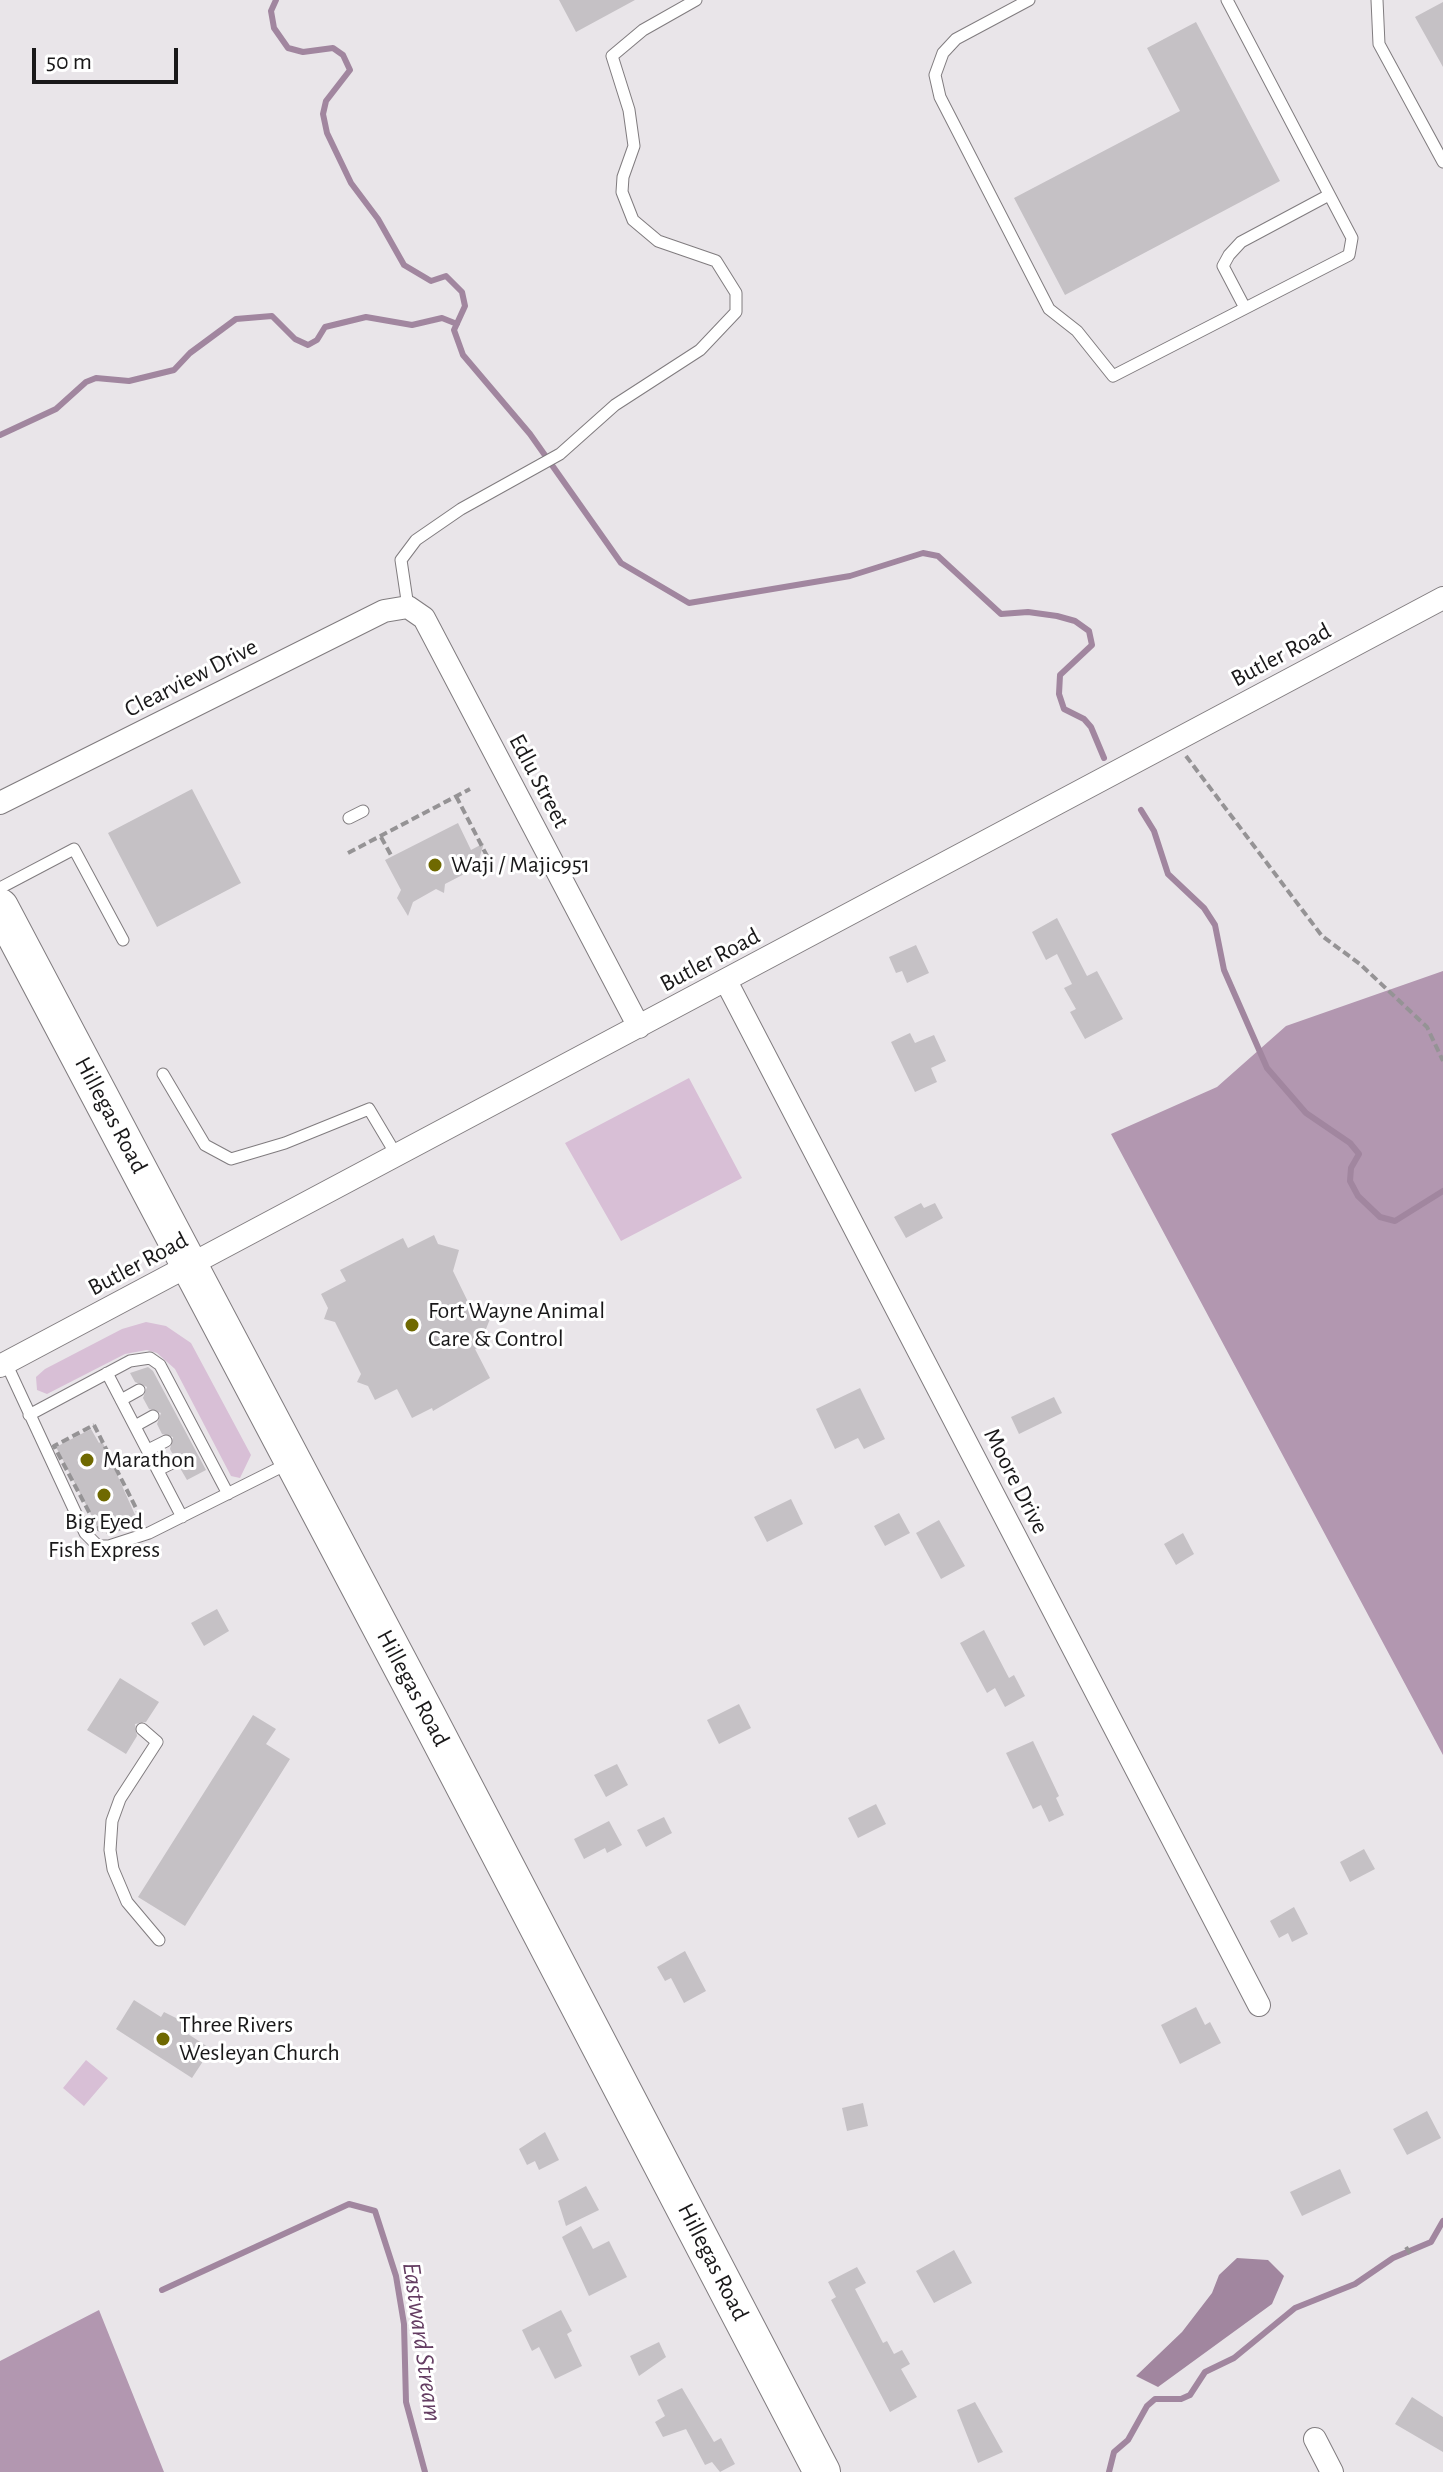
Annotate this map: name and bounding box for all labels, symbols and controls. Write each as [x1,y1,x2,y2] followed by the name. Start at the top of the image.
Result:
[36,32,182,82] scale bar
[46,50,92,74] text: 50 m
[1226,617,1336,693] street label: Butler Road
[120,632,262,724] street label: Clearview Drive
[502,729,576,833] street label: Edlu Street
[451,851,590,879] place label: Waji / Majic951
[426,856,444,874] marker: Waji / Majic951
[655,922,765,998] street label: Butler Road
[68,1052,154,1178] street label: Hillegas Road
[83,1226,193,1302] street label: Butler Road
[428,1297,605,1353] place label: Fort Wayne Animal Care & Control
[403,1316,421,1334] marker: Fort Wayne Animal Care & Control
[977,1423,1055,1539] street label: Moore Drive
[103,1446,195,1474] place label: Marathon
[78,1451,96,1469] marker: Marathon
[95,1486,113,1504] marker: Big Eyed Fish Express
[48,1508,160,1564] place label: Big Eyed Fish Express
[370,1625,456,1751] street label: Hillegas Road
[179,2011,340,2067] place label: Three Rivers Wesleyan Church
[154,2030,172,2048] marker: Three Rivers Wesleyan Church
[671,2198,755,2326] street label: Hillegas Road
[395,2260,449,2424] water label: Eastward Stream

